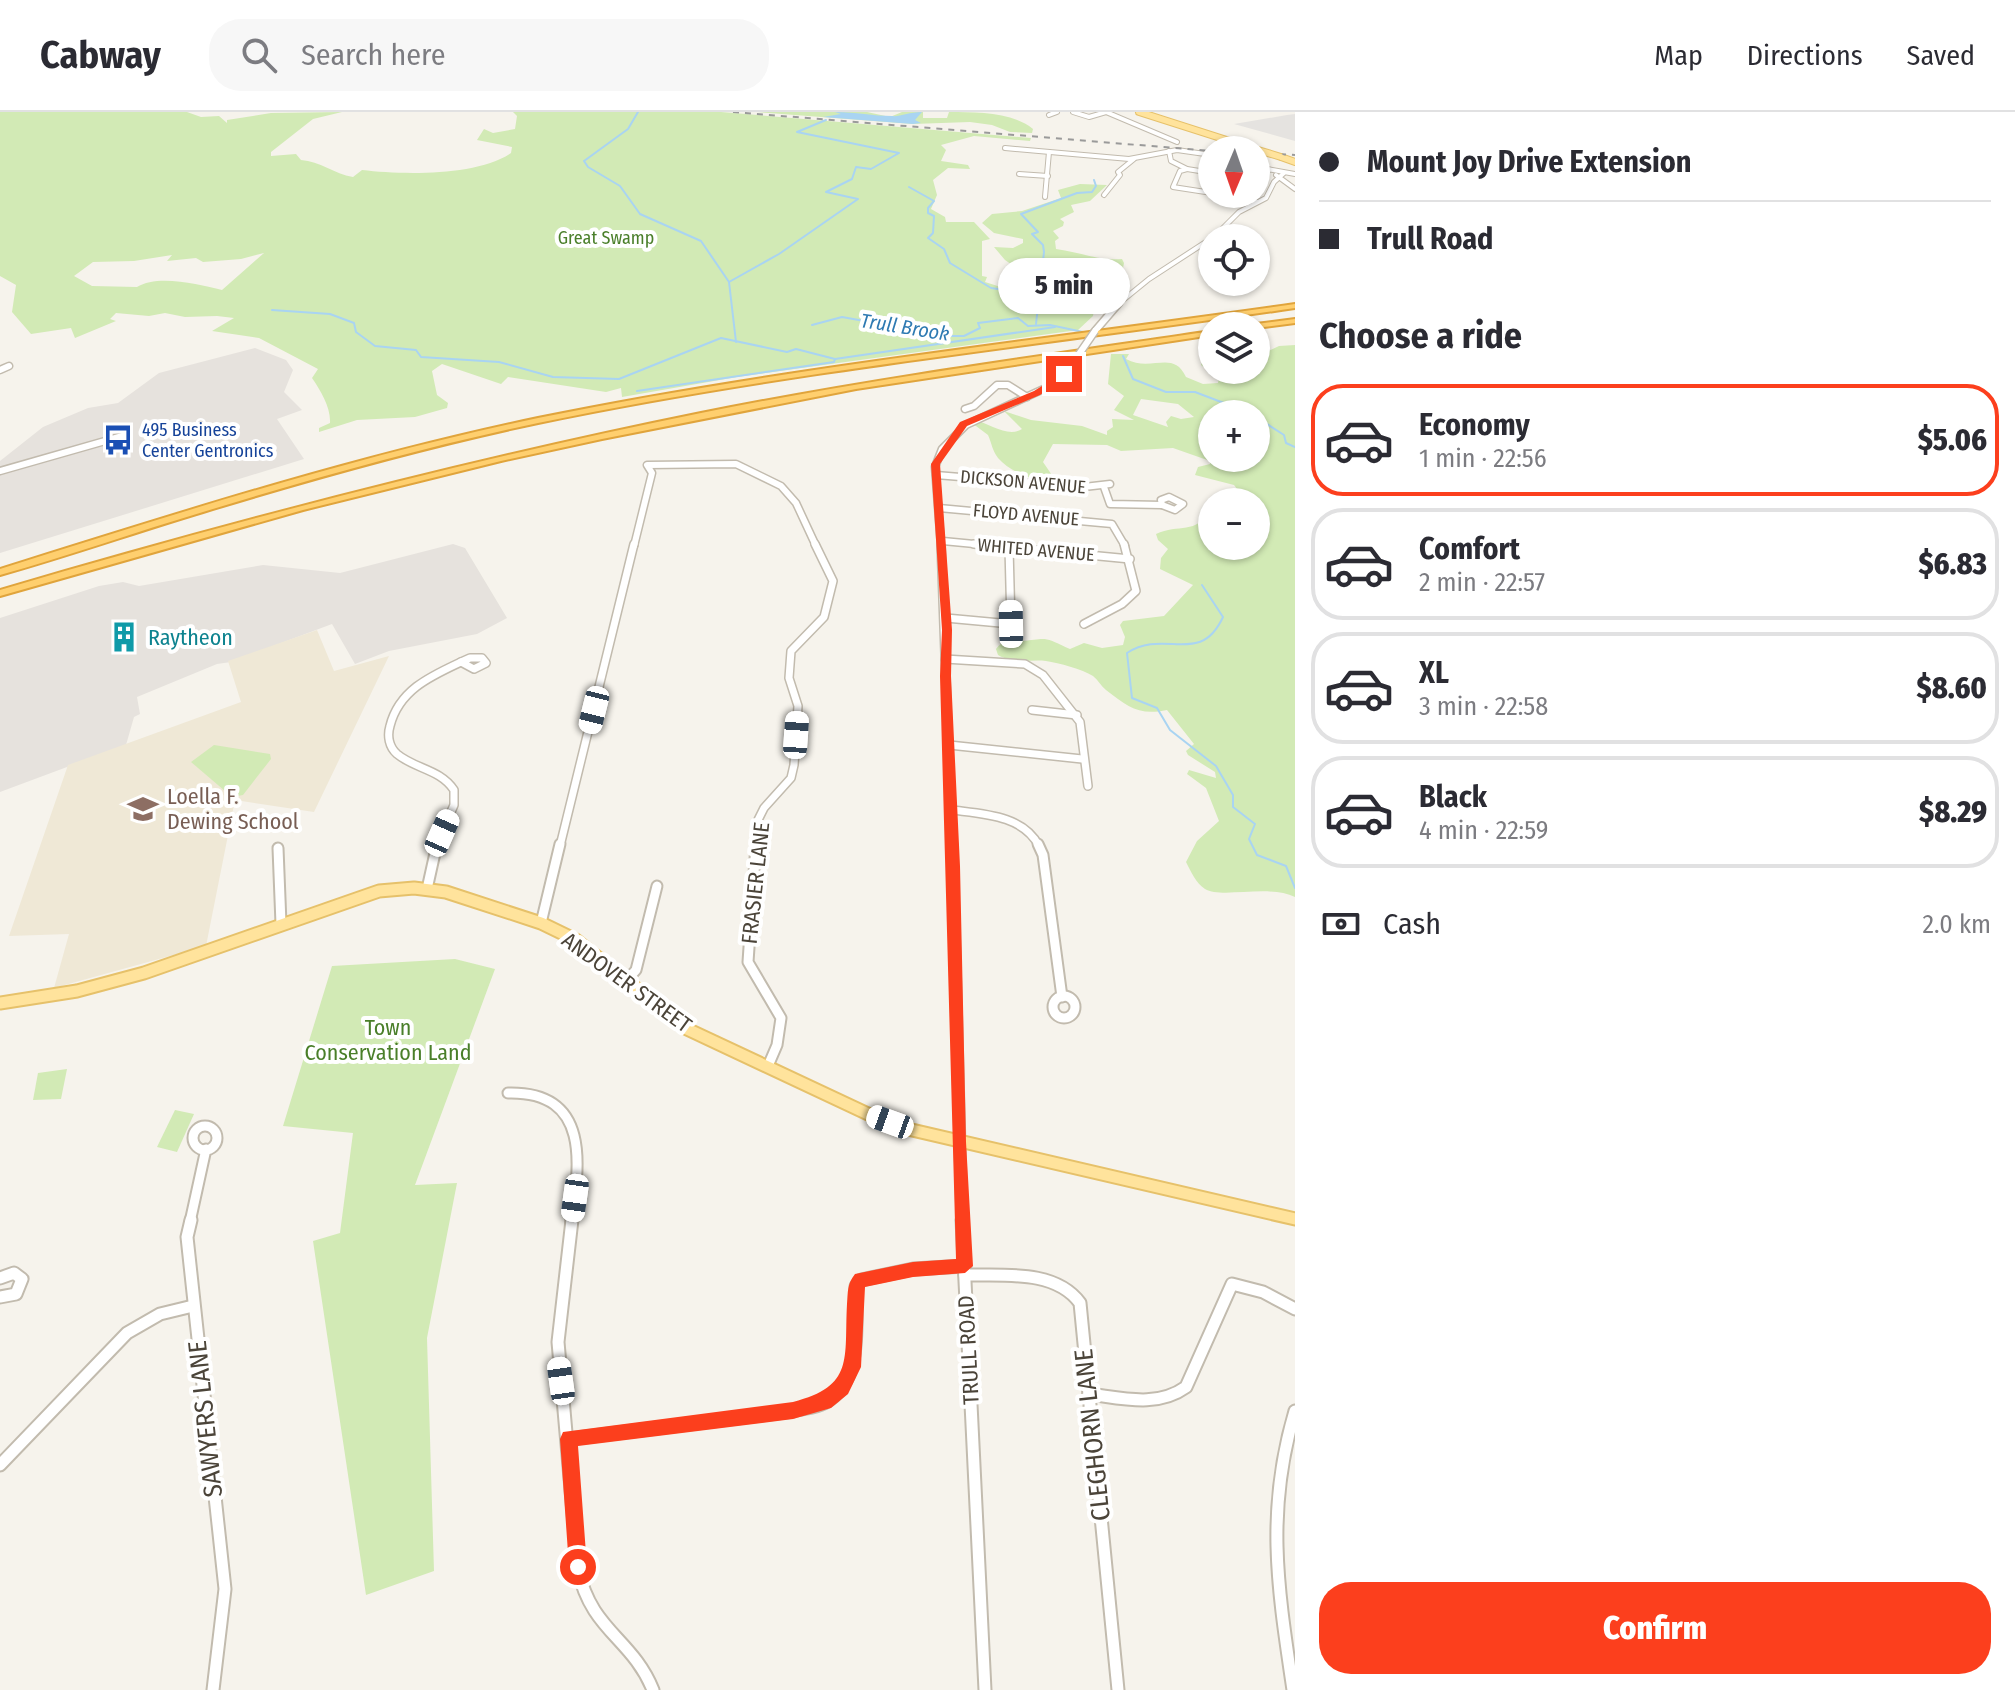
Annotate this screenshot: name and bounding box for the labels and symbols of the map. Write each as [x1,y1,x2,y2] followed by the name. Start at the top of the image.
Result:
[1198,136,1270,208] north arrow
[558,227,654,249] park label: Great Swamp
[998,258,1130,314] callout: 5 min
[859,308,951,346] water label: Trull Brook
[1046,356,1082,392] route end
[142,419,274,462] place label: 495 Business Center Gentronics
[101,423,135,457] bus stop icon: 495 Business Center Gentronics
[959,466,1087,498] street label: DICKSON AVENUE
[972,499,1080,531] street label: FLOYD AVENUE
[977,534,1095,566] street label: WHITED AVENUE
[999,600,1023,648] car
[107,620,141,654] building icon: Raytheon
[148,624,233,651] place label: Raytheon
[577,684,611,736] car
[782,710,810,760] car
[167,783,299,835] place label: Loella F. Dewing School
[126,792,160,826] school or university icon: Loella F. Dewing School
[421,806,463,860] car
[736,821,775,945] street label: FRASIER LANE
[557,926,697,1039] street label: ANDOVER STREET
[305,1014,471,1066] park label: Town Conservation Land
[863,1103,917,1141] car
[560,1173,590,1223] car
[952,1295,985,1405] street label: TRULL ROAD
[182,1339,229,1499] street label: SAWYERS LANE
[1068,1347,1117,1523] street label: CLEGHORN LANE
[546,1356,576,1406] car
[560,1549,596,1585] route start

